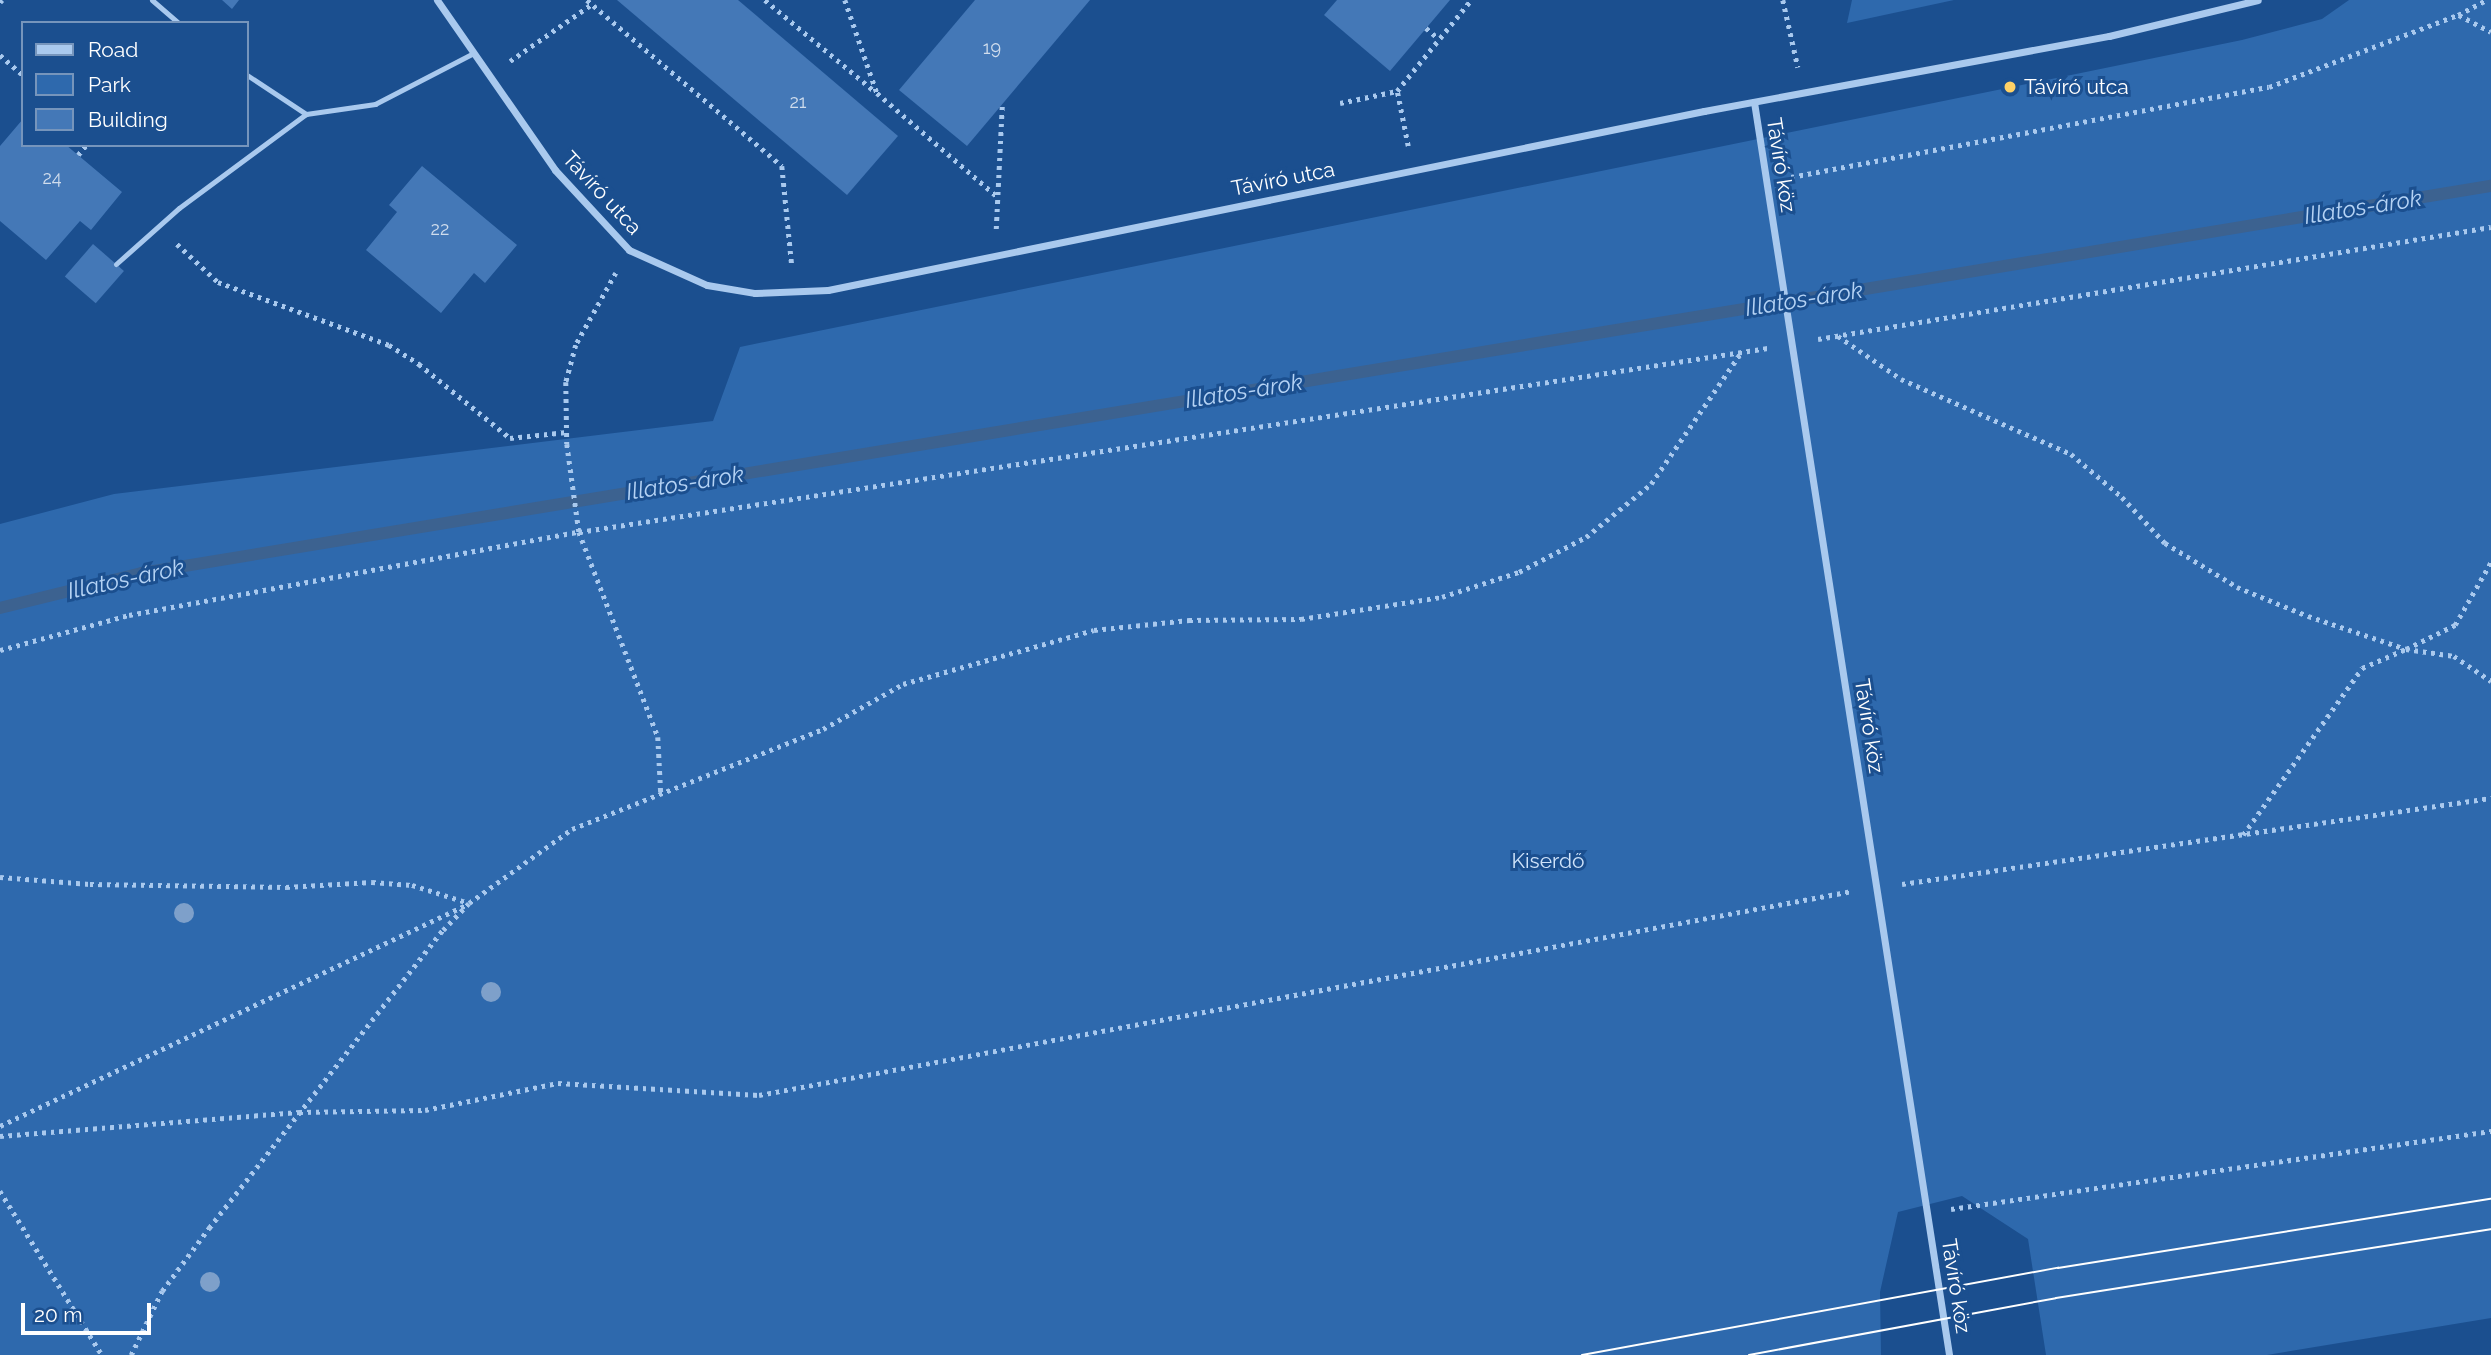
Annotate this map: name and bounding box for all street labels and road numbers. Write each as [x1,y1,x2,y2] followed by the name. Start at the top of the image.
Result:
[1761,116,1801,214] street label: Távíró köz
[557,146,647,240] street label: Távíró utca
[1229,157,1337,201] street label: Távíró utca
[1849,677,1889,775] street label: Távíró köz
[1936,1237,1976,1335] street label: Távíró köz

